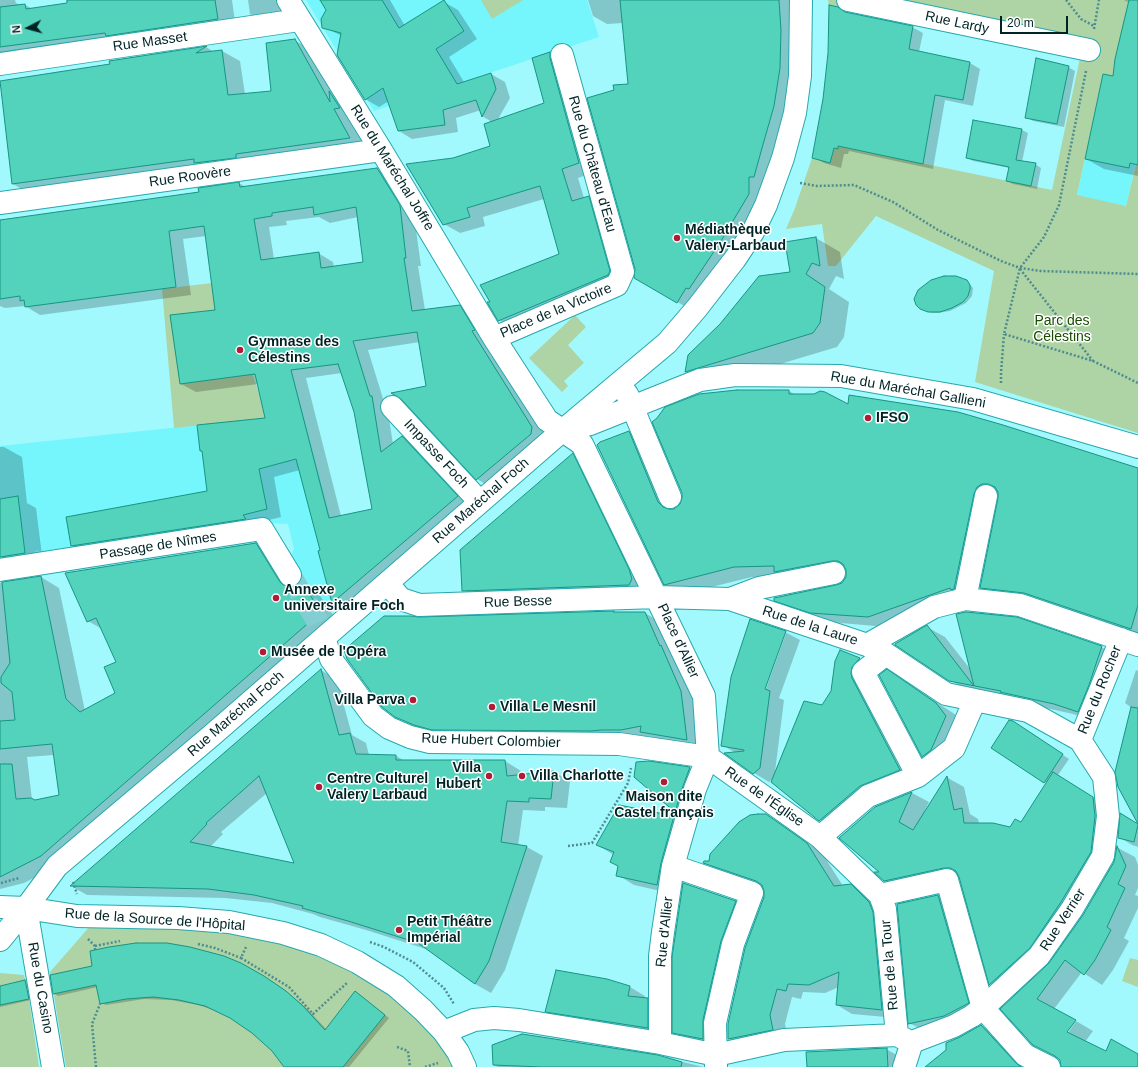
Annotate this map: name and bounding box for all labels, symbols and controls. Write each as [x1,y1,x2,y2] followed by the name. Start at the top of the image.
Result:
[8,8,48,48] north arrow
[924,8,990,38] street label: Rue Lardy
[1002,8,1070,34] scale bar
[1007,16,1034,30] text: 20 m
[10,25,22,34] text: N
[112,28,188,56] street label: Rue Masset
[564,94,620,234] street label: Rue du Château d'Eau
[346,102,438,234] street label: Rue du Maréchal Joffre
[148,163,232,191] street label: Rue Roovère
[685,222,786,254] place label: Médiathèque Valery-Larbaud
[672,233,682,243] marker: Médiathèque Valery-Larbaud
[498,280,614,342] street label: Place de la Victoire
[1033,313,1091,346] park label: Parc des Célestins
[248,334,339,366] place label: Gymnase des Célestins
[235,345,245,355] marker: Gymnase des Célestins
[829,368,987,412] street label: Rue du Maréchal Gallieni
[876,410,909,426] place label: IFSO
[863,413,873,423] marker: IFSO
[400,416,472,492] street label: Impasse Foch
[429,455,533,547] street label: Rue Maréchal Foch
[98,528,218,564] street label: Passage de Nîmes
[284,582,405,614] place label: Annexe universitaire Foch
[483,592,553,612] street label: Rue Besse
[271,593,281,603] marker: Annexe universitaire Foch
[653,601,703,681] street label: Place d'Allier
[760,603,860,649] street label: Rue de la Laure
[1075,643,1125,737] street label: Rue du Rocher
[271,644,386,660] place label: Musée de l'Opéra
[258,647,268,657] marker: Musée de l'Opéra
[184,668,288,760] street label: Rue Maréchal Foch
[334,692,405,708] place label: Villa Parva
[408,695,418,705] marker: Villa Parva
[500,699,596,715] place label: Villa Le Mesnil
[487,702,497,712] marker: Villa Le Mesnil
[421,730,561,752] street label: Rue Hubert Colombier
[436,760,481,792] place label: Villa Hubert
[721,763,807,831] street label: Rue de l'Église
[530,768,624,784] place label: Villa Charlotte
[327,771,428,804] place label: Centre Culturel Valery Larbaud
[484,771,494,781] marker: Villa Hubert
[517,771,527,781] marker: Villa Charlotte
[659,777,669,787] marker: Maison dite Castel français
[314,782,324,792] marker: Centre Culturel Valery Larbaud
[614,789,714,822] place label: Maison dite Castel français
[1037,886,1089,954] street label: Rue Verrier
[653,896,677,968] street label: Rue d'Allier
[64,905,246,935] street label: Rue de la Source de l'Hôpital
[407,914,492,946] place label: Petit Théâtre Impérial
[878,919,902,1011] street label: Rue de la Tour
[394,925,404,935] marker: Petit Théâtre Impérial
[24,941,56,1035] street label: Rue du Casino

